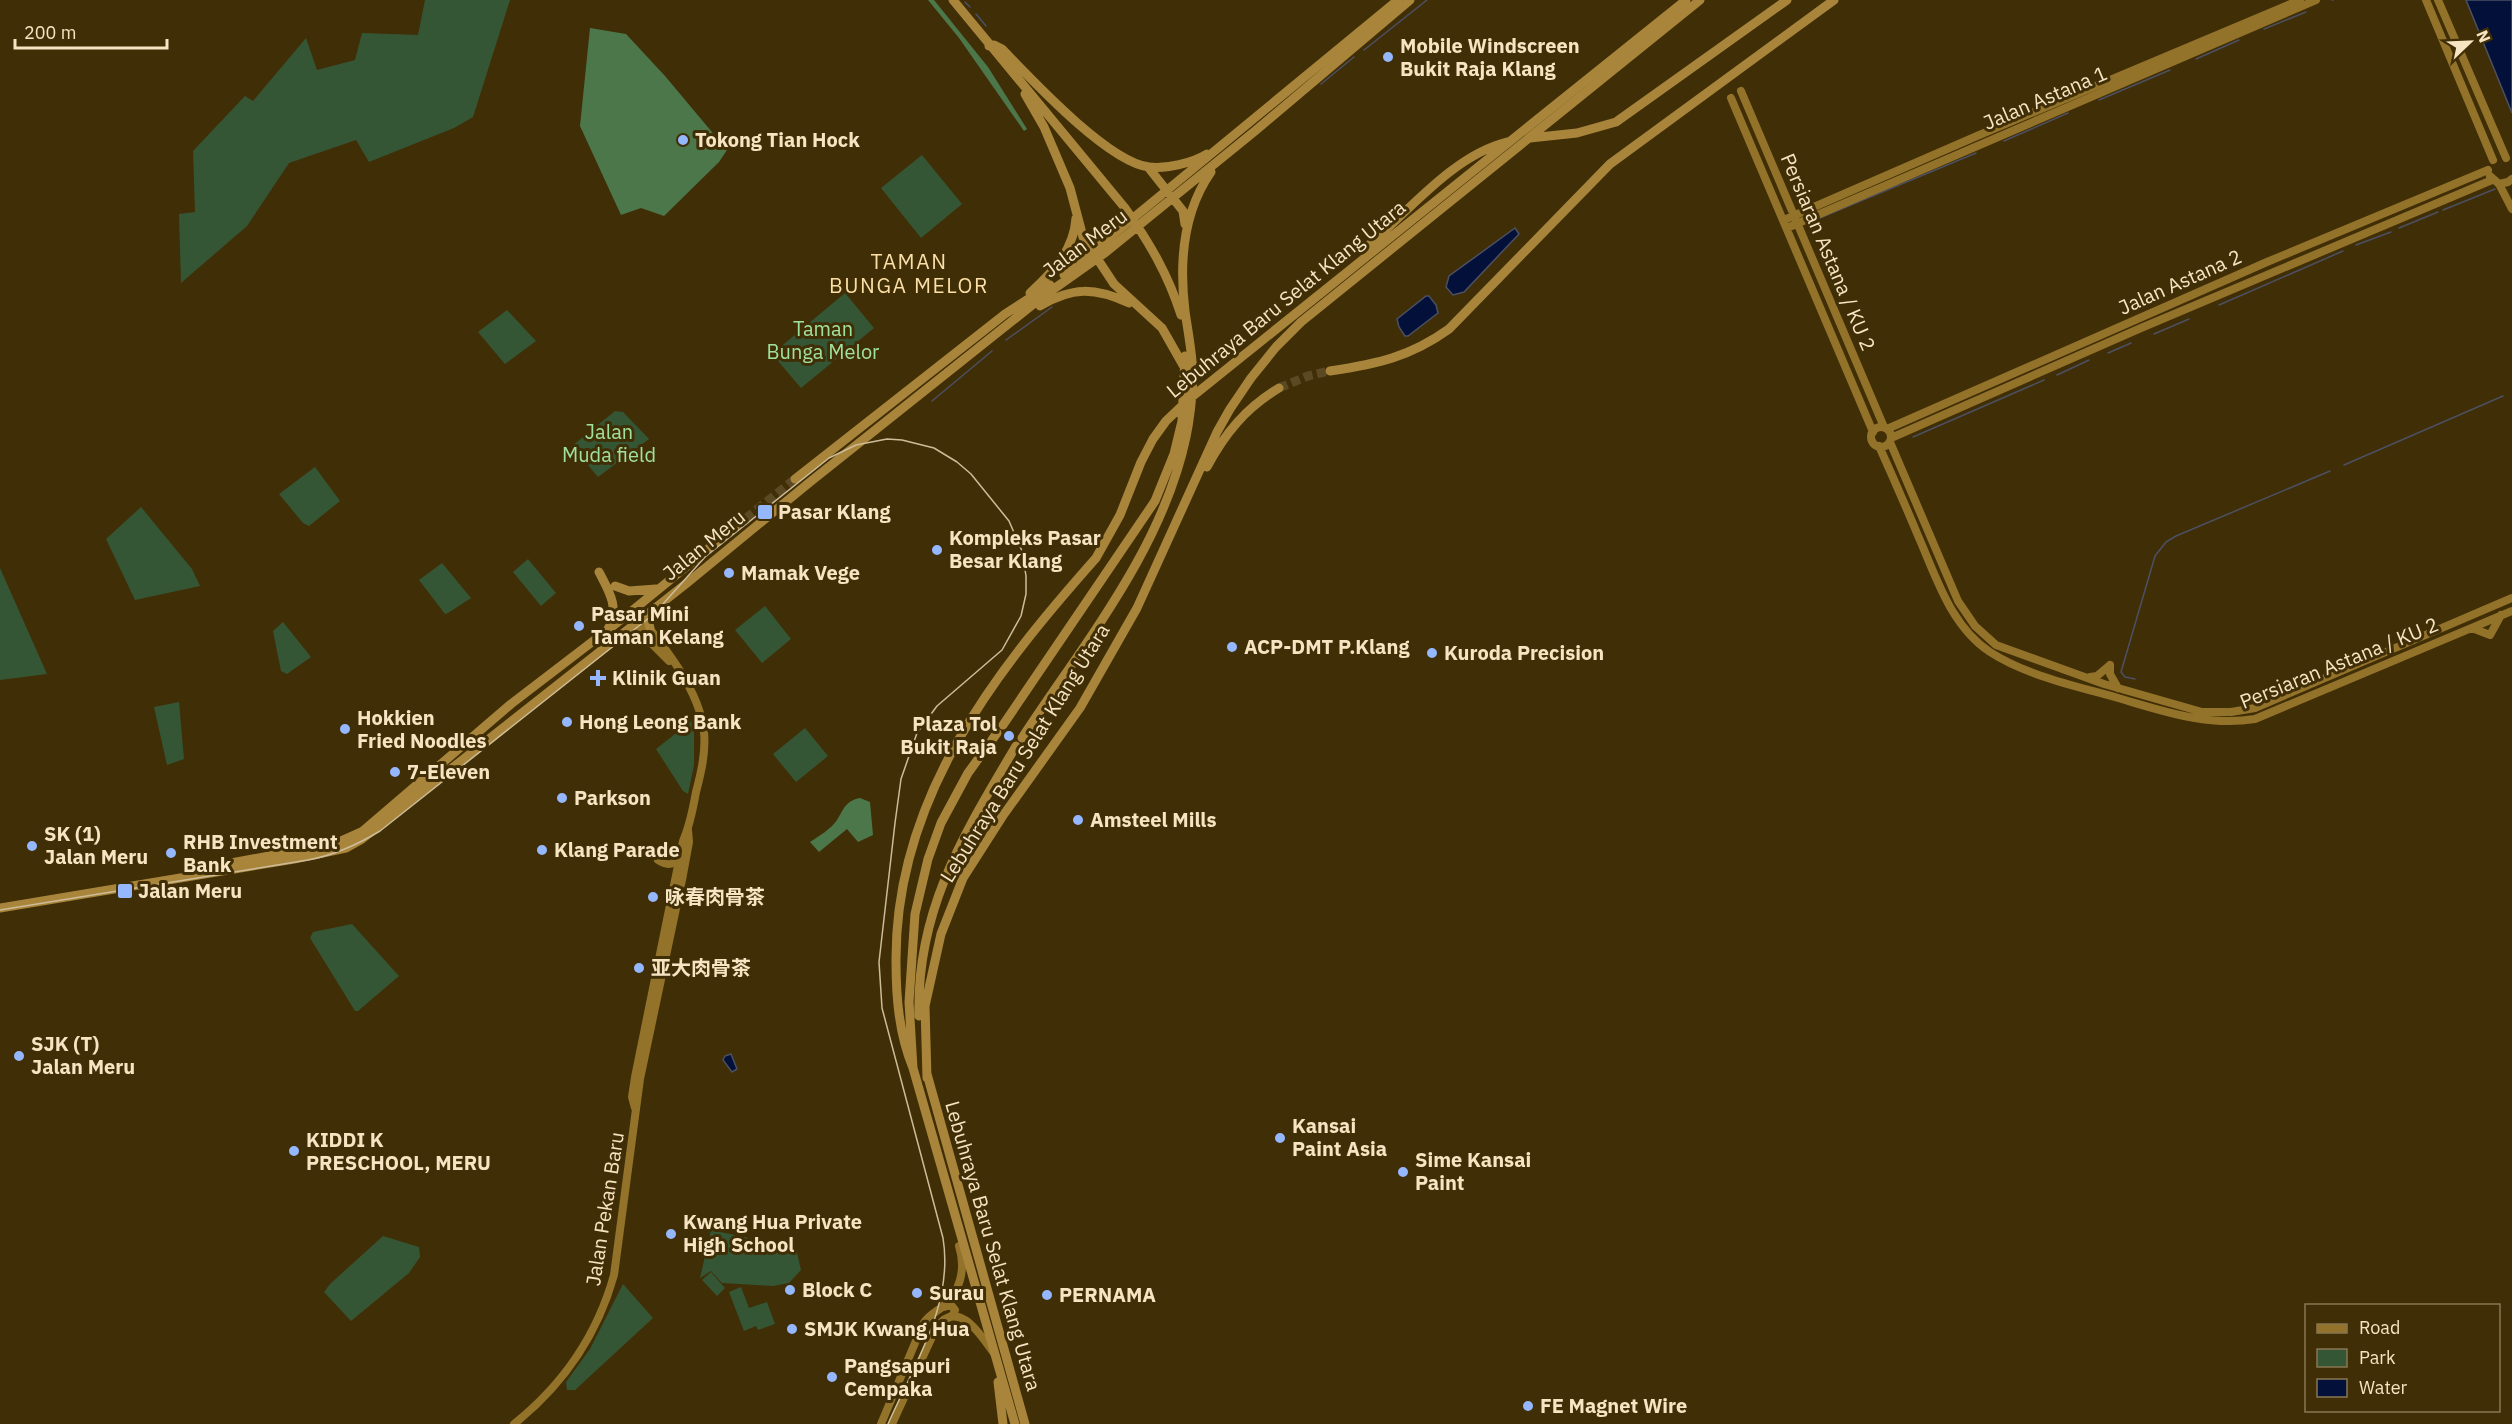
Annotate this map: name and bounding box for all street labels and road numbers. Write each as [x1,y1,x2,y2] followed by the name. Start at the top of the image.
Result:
[1979,59,2111,136] street label: Jalan Astana 1
[1775,149,1882,355] street label: Persiaran Astana / KU 2
[1160,193,1411,404] street label: Lebuhraya Baru Selat Klang Utara
[1037,202,1132,283] street label: Jalan Meru
[2114,242,2246,321] street label: Jalan Astana 2
[657,503,751,586] street label: Jalan Meru
[2236,610,2442,715] street label: Persiaran Astana / KU 2
[934,618,1116,887] street label: Lebuhraya Baru Selat Klang Utara
[939,1098,1048,1394] street label: Lebuhraya Baru Selat Klang Utara
[579,1130,630,1288] street label: Jalan Pekan Baru

